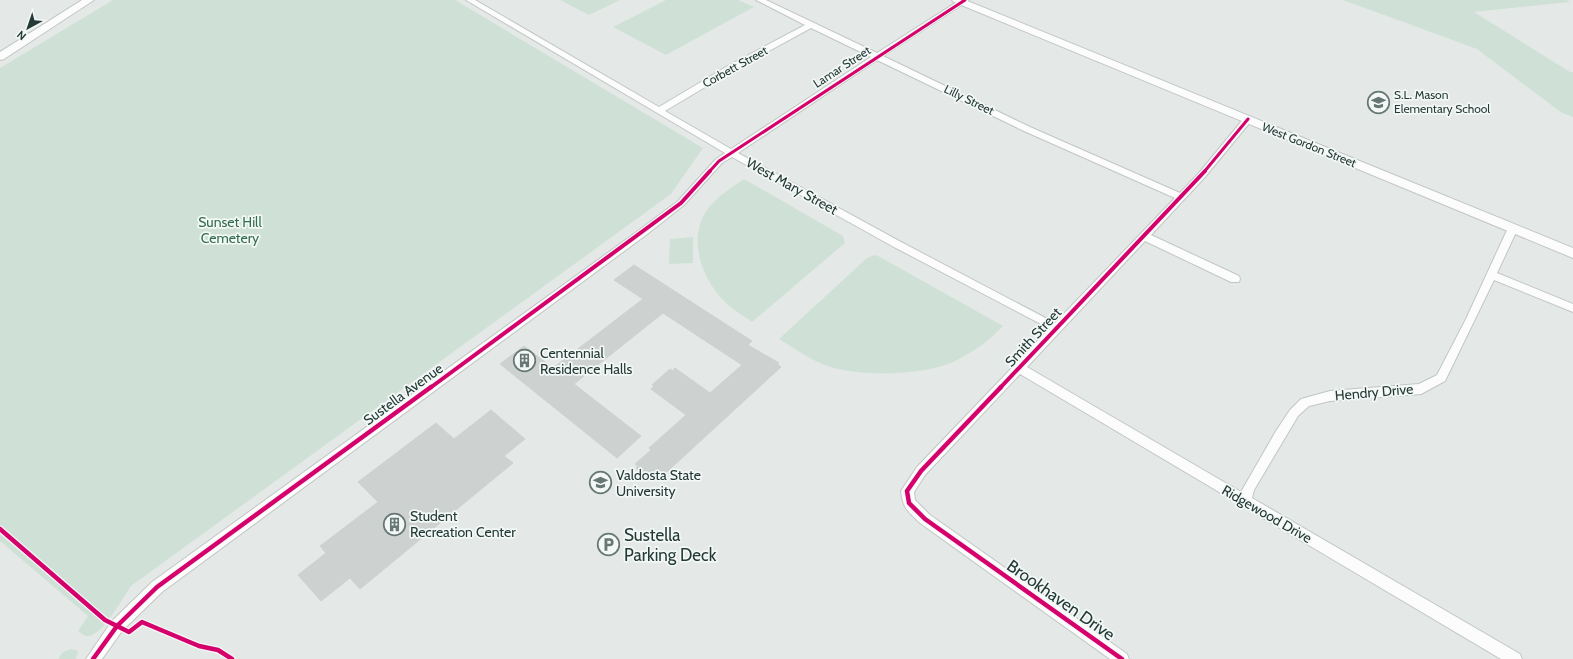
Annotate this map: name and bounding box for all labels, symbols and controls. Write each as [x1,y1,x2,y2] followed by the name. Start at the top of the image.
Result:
[8,8,48,48] north arrow
[14,28,29,44] text: N
[810,42,873,91] street label: Lamar Street
[700,43,770,91] street label: Corbett Street
[942,81,997,118] street label: Lilly Street
[1394,87,1490,116] place label: S.L. Mason Elementary School
[1366,89,1392,115] school or university icon: S.L. Mason Elementary School
[1260,119,1359,170] street label: West Gordon Street
[743,153,841,219] street label: West Mary Street
[198,213,262,247] park label: Sunset Hill Cemetery
[1001,303,1065,370] street label: Smith Street
[540,344,633,378] place label: Centennial Residence Halls
[511,348,537,374] building icon: Centennial Residence Halls
[360,359,446,429] street label: Sustella Avenue
[1334,380,1414,404] street label: Hendry Drive
[616,466,701,500] place label: Valdosta State University
[587,470,613,496] school or university icon: Valdosta State University
[1219,481,1315,547] street label: Ridgewood Drive
[410,507,516,541] place label: Student Recreation Center
[381,511,407,537] building icon: Student Recreation Center
[624,525,717,565] place label: Sustella Parking Deck
[596,532,622,558] parking icon: Sustella Parking Deck
[1003,555,1119,645] street label: Brookhaven Drive

